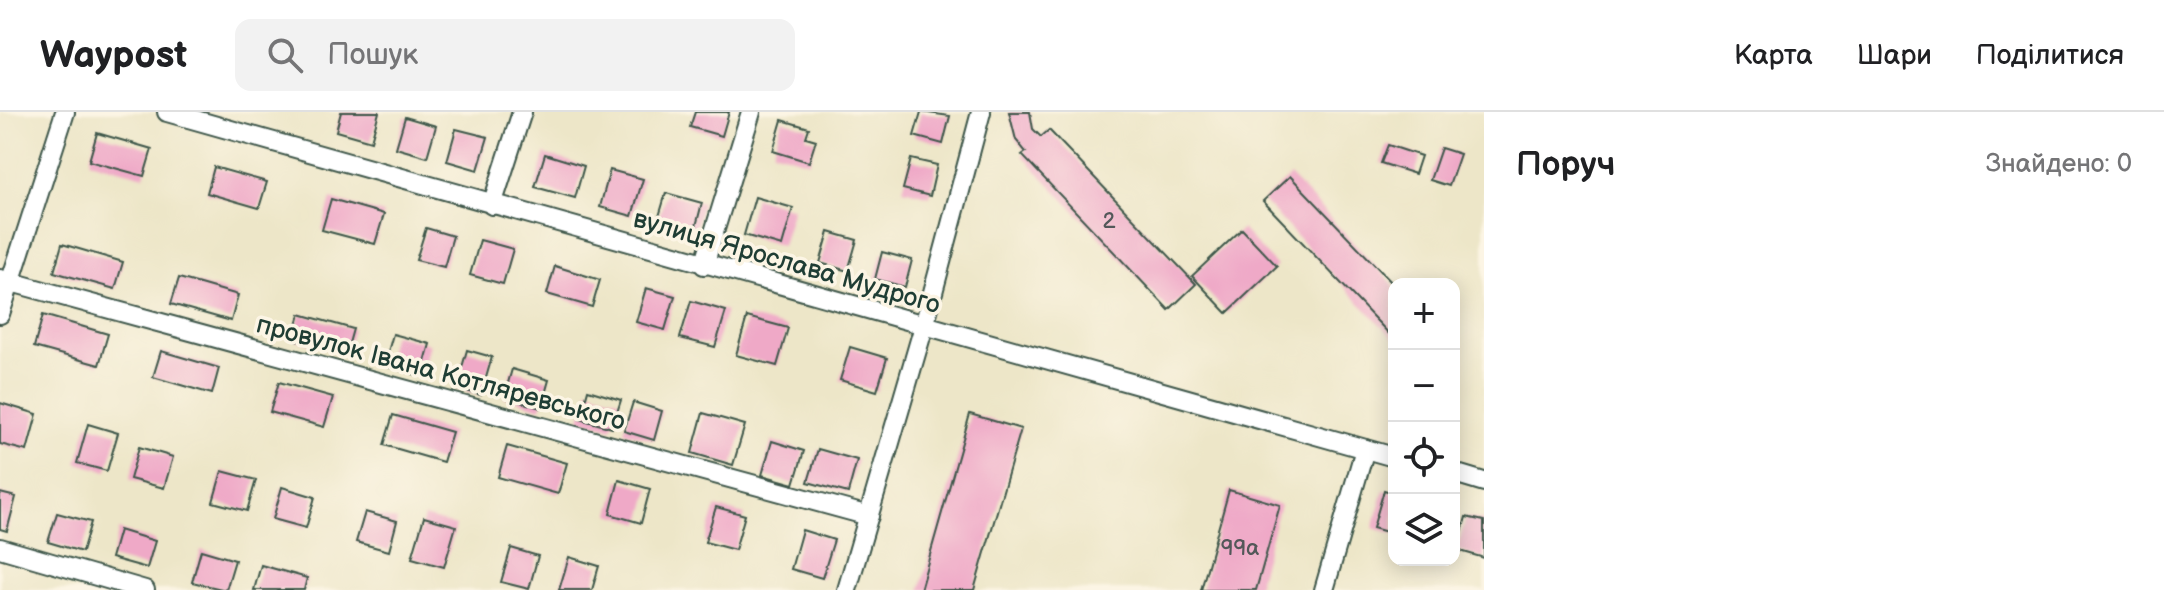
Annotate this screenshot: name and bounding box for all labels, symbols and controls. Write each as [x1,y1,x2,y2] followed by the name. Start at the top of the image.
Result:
[235,19,795,91] search box
[40,33,187,78] text: Waypost
[263,33,307,77] icon: search
[327,37,418,73] text: Пошук
[1734,39,1813,72] text: Карта
[1857,39,1932,72] text: Шари
[1976,39,2124,72] text: Поділитися
[1516,144,1615,185] text: Поруч
[1986,149,2132,180] text: Знайдено: 0
[630,204,944,321] street label: вулиця Ярослава Мудрого
[1103,208,1116,235] house number: 2
[1388,278,1460,566] map controls
[1388,278,1460,350] button: +
[253,309,629,438] street label: провулок Івана Котляревського
[1388,350,1460,422] button: −
[1388,422,1460,494] button: locate
[1388,494,1460,566] button: layers
[1221,535,1259,562] house number: 99а

